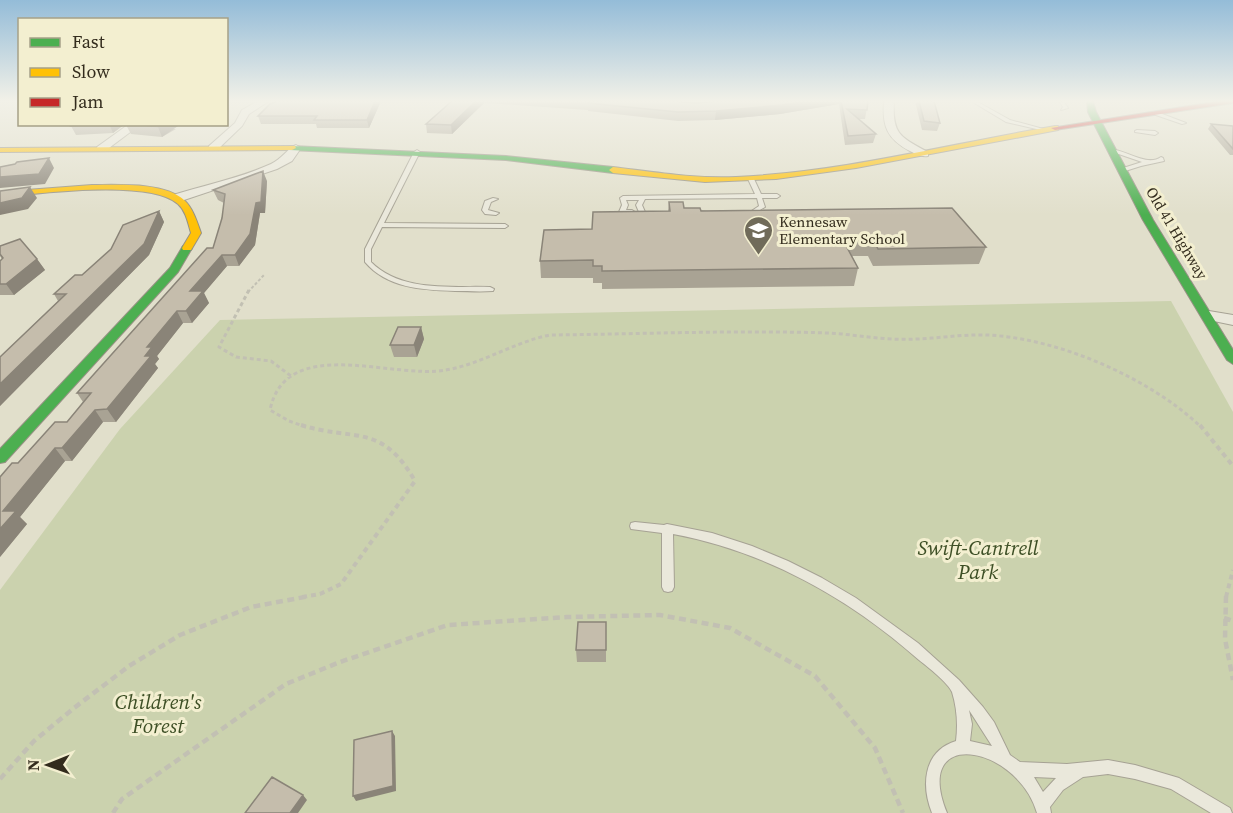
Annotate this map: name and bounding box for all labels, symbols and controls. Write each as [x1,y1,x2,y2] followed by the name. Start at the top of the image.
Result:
[18,18,228,126] legend
[72,29,105,54] text: Fast
[72,59,110,84] text: Slow
[71,89,104,114] text: Jam
[1141,183,1213,283] street label: Old 41 Highway
[779,211,906,249] place label: Kennesaw Elementary School
[742,214,774,256] school or university icon: Kennesaw Elementary School
[918,533,1039,586] park label: Swift-Cantrell Park
[115,687,202,740] park label: Children's Forest
[18,735,78,795] north arrow
[22,759,44,771] text: N

